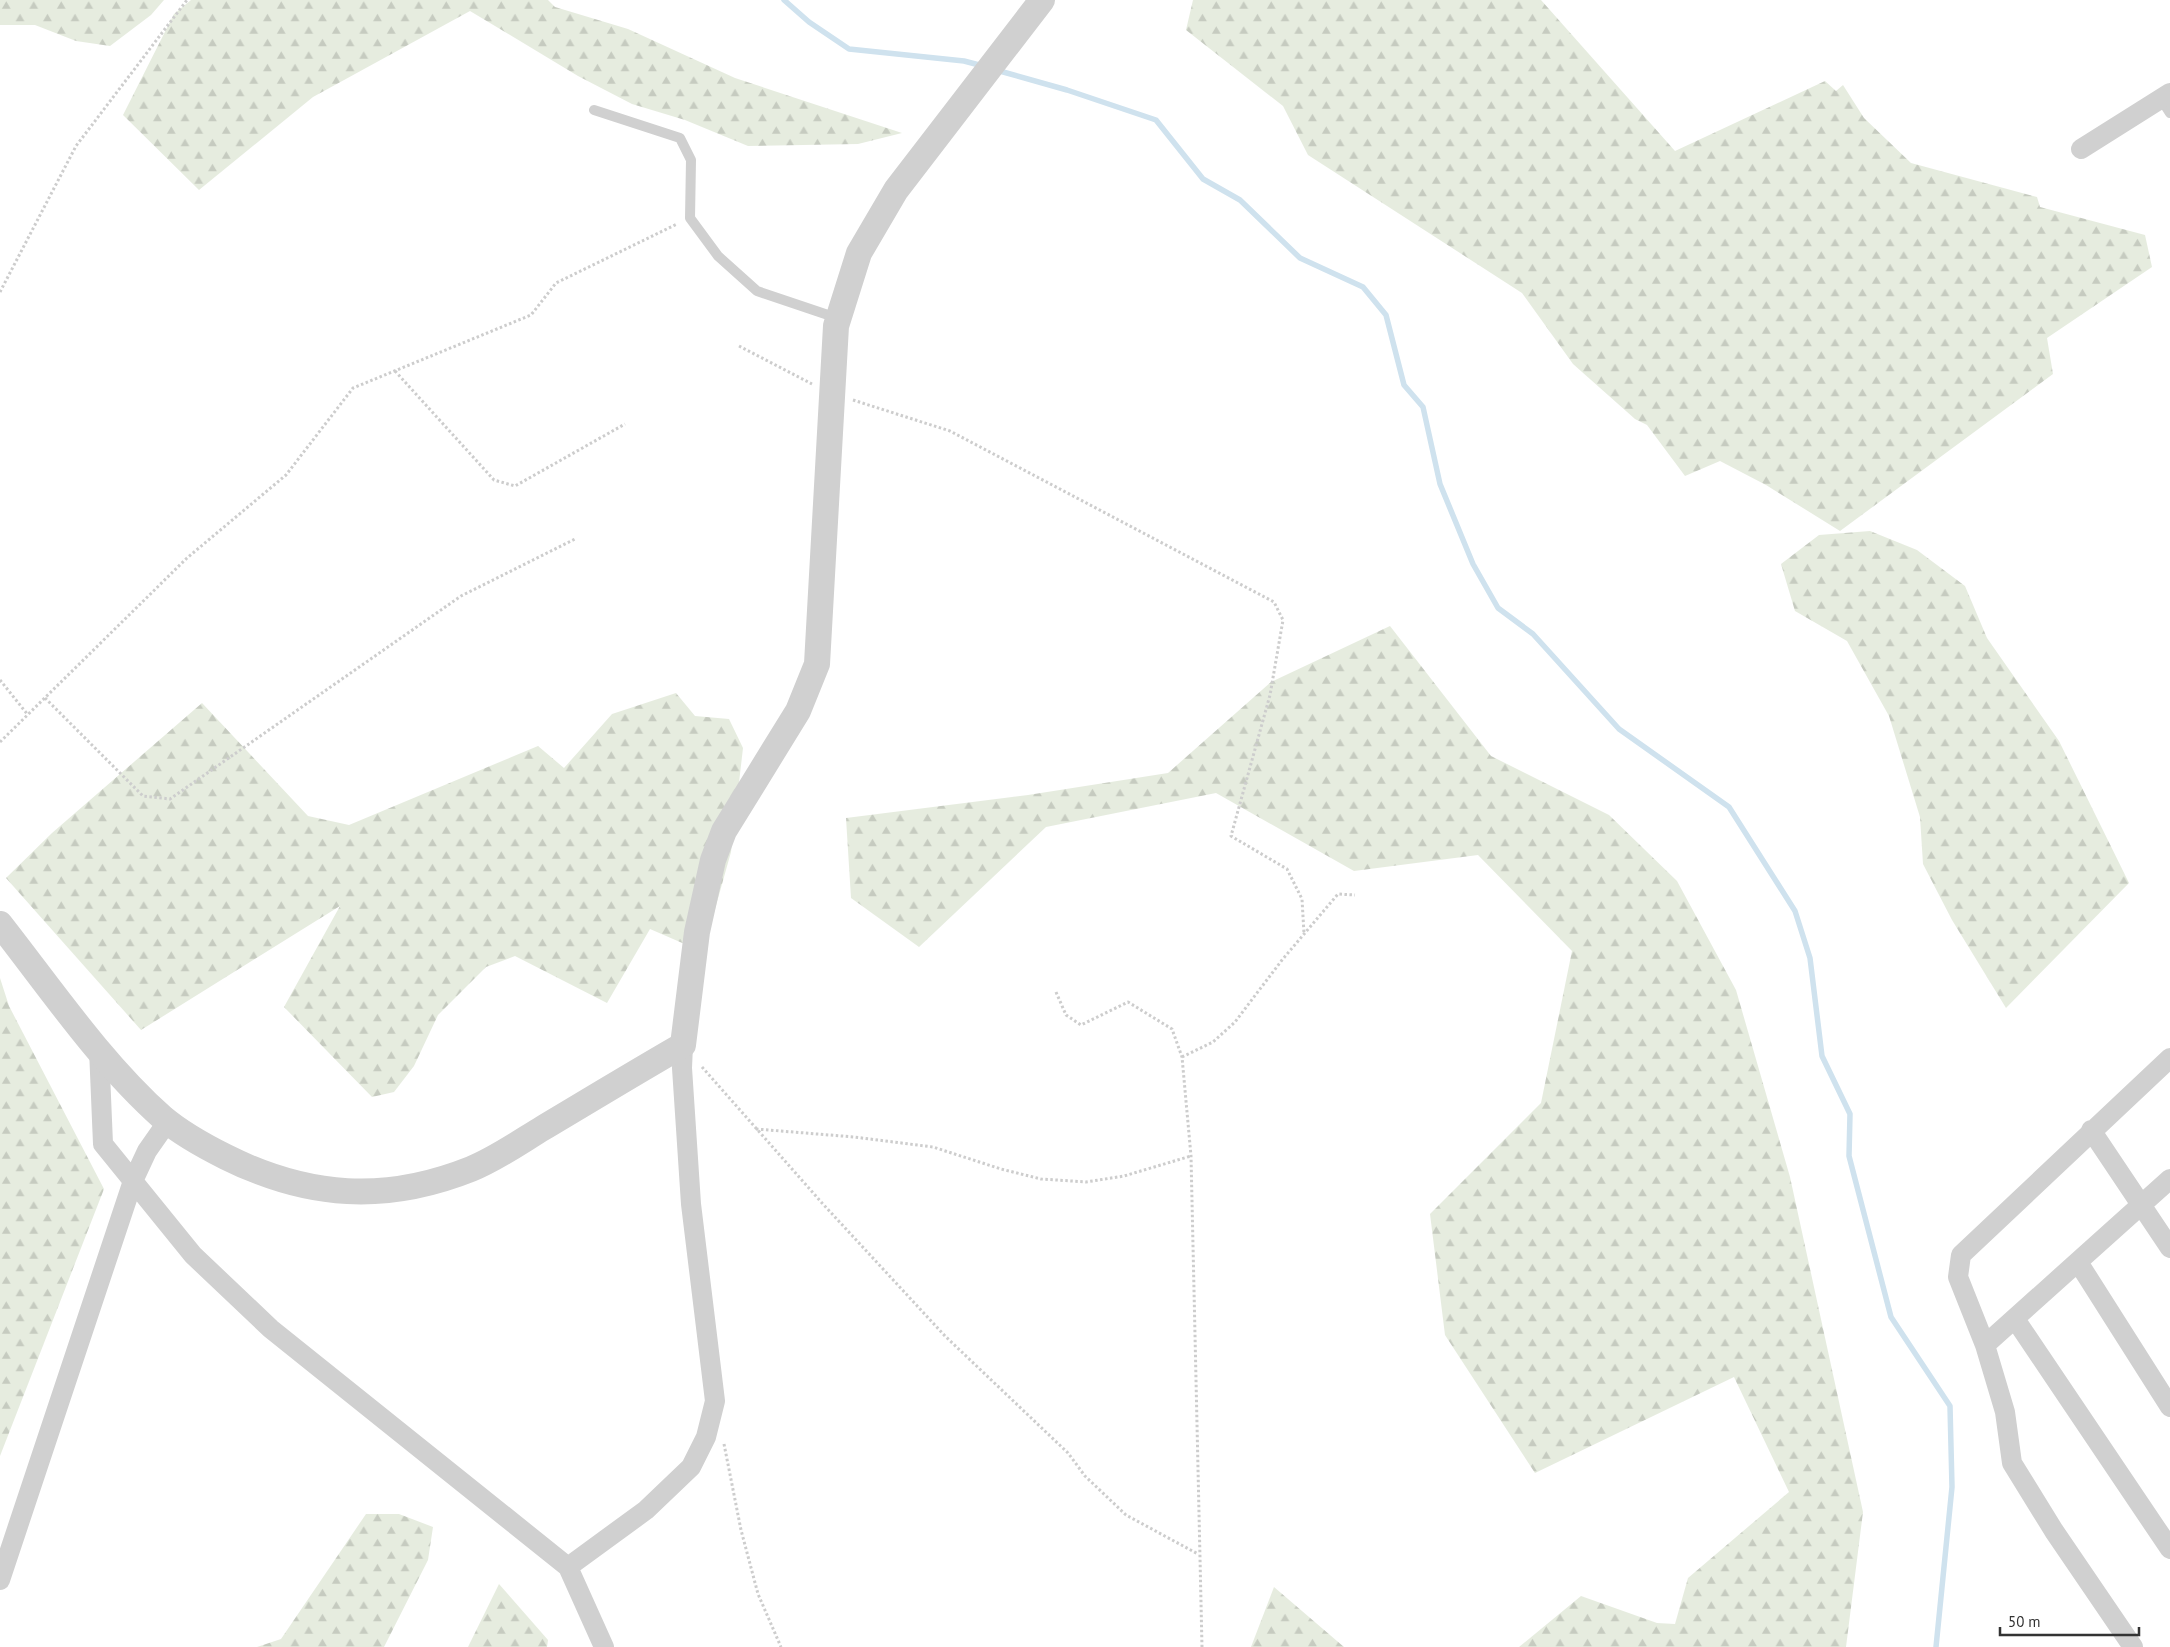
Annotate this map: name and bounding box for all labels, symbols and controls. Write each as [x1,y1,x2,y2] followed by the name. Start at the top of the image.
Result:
[2000,1604,2139,1636] scale bar
[2008,1612,2041,1631] text: 50 m

